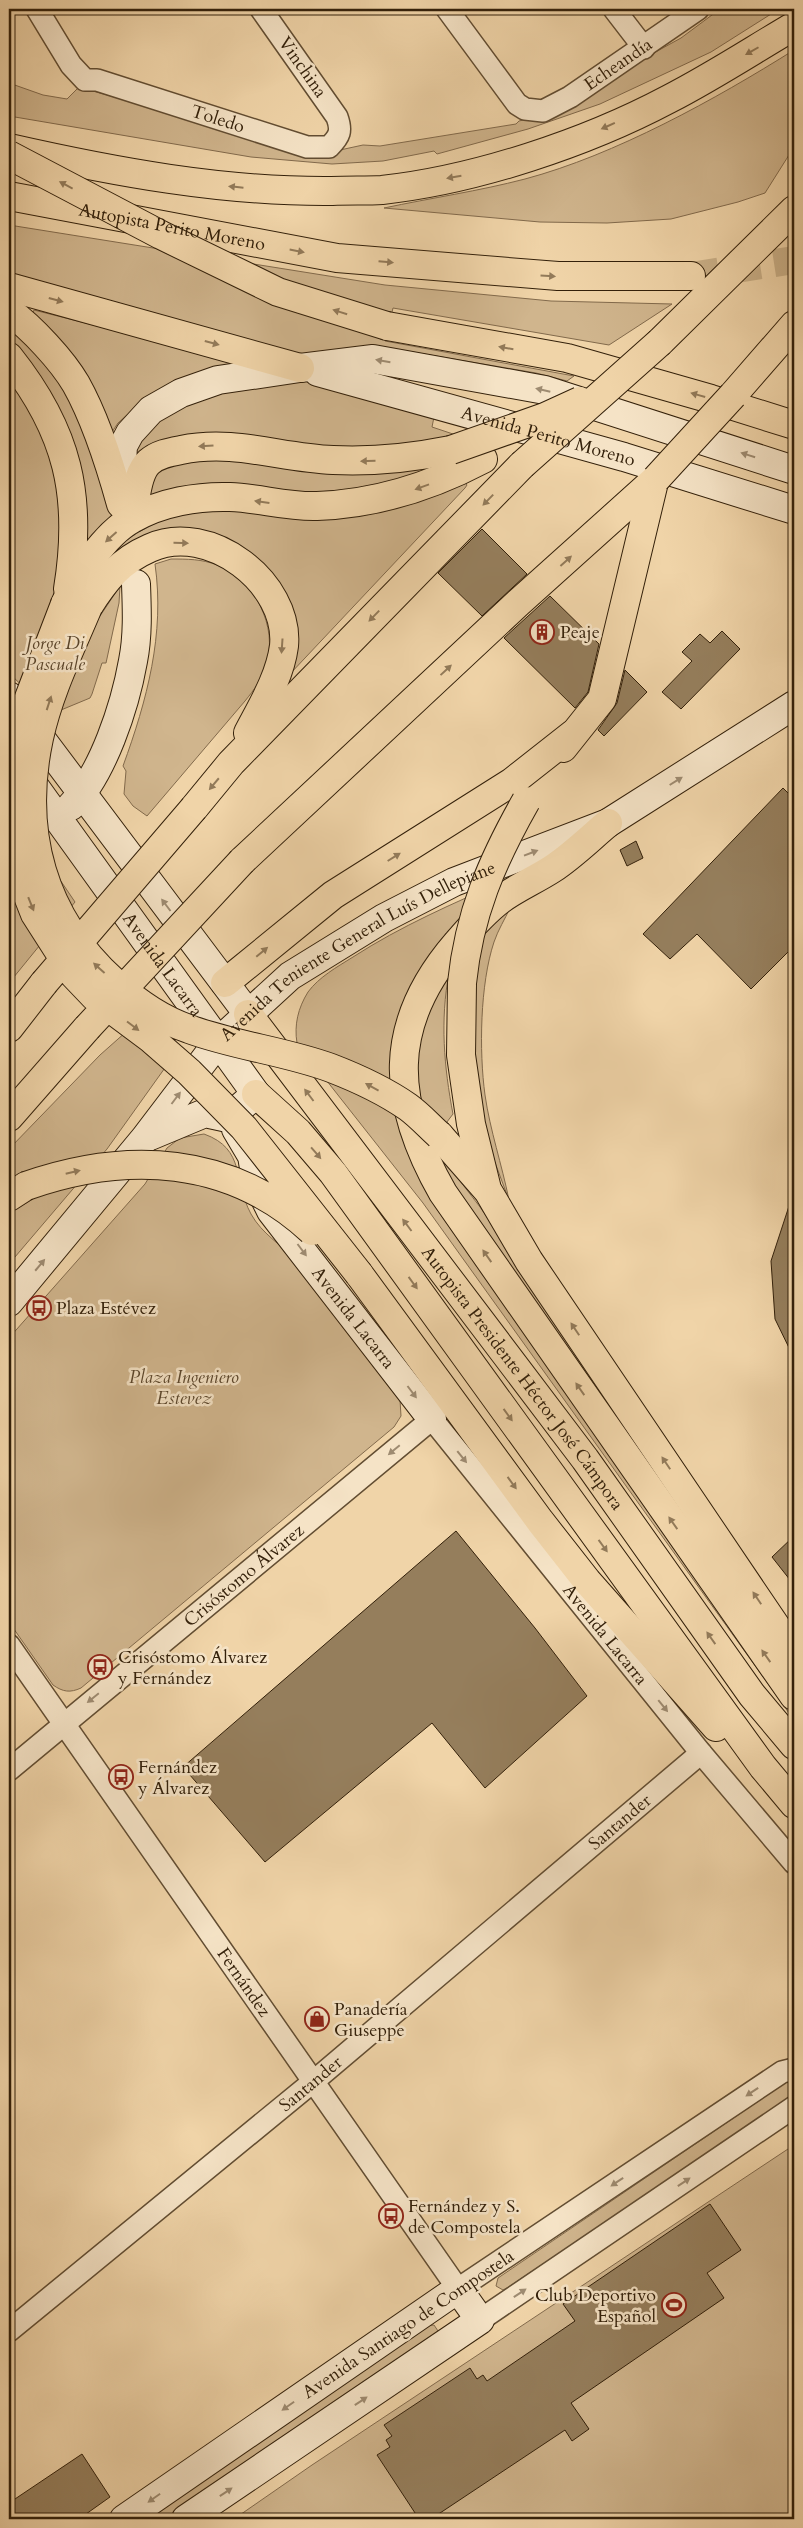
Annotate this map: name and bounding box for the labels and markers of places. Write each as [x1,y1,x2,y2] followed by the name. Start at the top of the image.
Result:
[529,619,555,645] building icon: Peaje
[560,620,600,645] place label: Peaje
[26,1295,52,1321] bus stop icon: Plaza Estévez
[56,1296,156,1321] place label: Plaza Estévez
[117,1645,267,1691] place label: Crisóstomo Álvarez y Fernández
[87,1654,113,1680] bus stop icon: Crisóstomo Álvarez y Fernández
[137,1755,217,1801] place label: Fernández y Álvarez
[108,1764,134,1790] bus stop icon: Fernández y Álvarez
[334,1997,408,2043] place label: Panadería Giuseppe
[304,2006,330,2032] shop icon: Panadería Giuseppe
[408,2194,521,2240] place label: Fernández y S. de Compostela
[378,2203,404,2229] bus stop icon: Fernández y S. de Compostela
[535,2283,656,2329] place label: Club Deportivo Español
[661,2292,687,2318] sports icon: Club Deportivo Español

